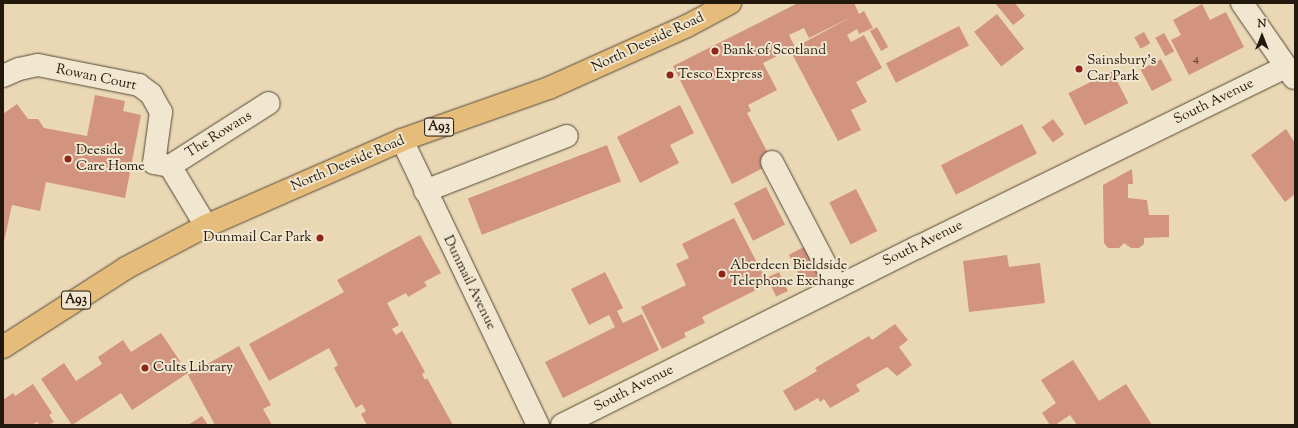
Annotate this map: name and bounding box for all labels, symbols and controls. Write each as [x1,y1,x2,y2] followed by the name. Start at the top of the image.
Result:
[589,10,707,76] street label: North Deeside Road
[1242,16,1282,56] north arrow
[1258,16,1266,32] text: N
[723,43,826,59] place label: Bank of Scotland
[710,46,720,56] marker: Bank of Scotland
[1087,53,1156,86] place label: Sainsbury's Car Park
[1193,53,1199,67] house number: 4
[54,61,138,95] street label: Rowan Court
[1074,64,1084,74] marker: Sainsbury's Car Park
[678,67,762,83] place label: Tesco Express
[665,70,675,80] marker: Tesco Express
[1171,75,1257,129] street label: South Avenue
[183,108,255,162] street label: The Rowans
[424,116,454,138] road number: A93
[288,132,408,196] street label: North Deeside Road
[76,143,145,176] place label: Deeside Care Home
[63,154,73,164] marker: Deeside Care Home
[880,217,966,271] street label: South Avenue
[203,230,312,246] place label: Dunmail Car Park
[315,233,325,243] marker: Dunmail Car Park
[439,233,499,333] street label: Dunmail Avenue
[730,258,855,290] place label: Aberdeen Bieldside Telephone Exchange
[717,269,727,279] marker: Aberdeen Bieldside Telephone Exchange
[61,289,91,311] road number: A93
[153,360,233,376] place label: Cults Library
[592,362,676,416] street label: South Avenue
[140,363,150,373] marker: Cults Library

